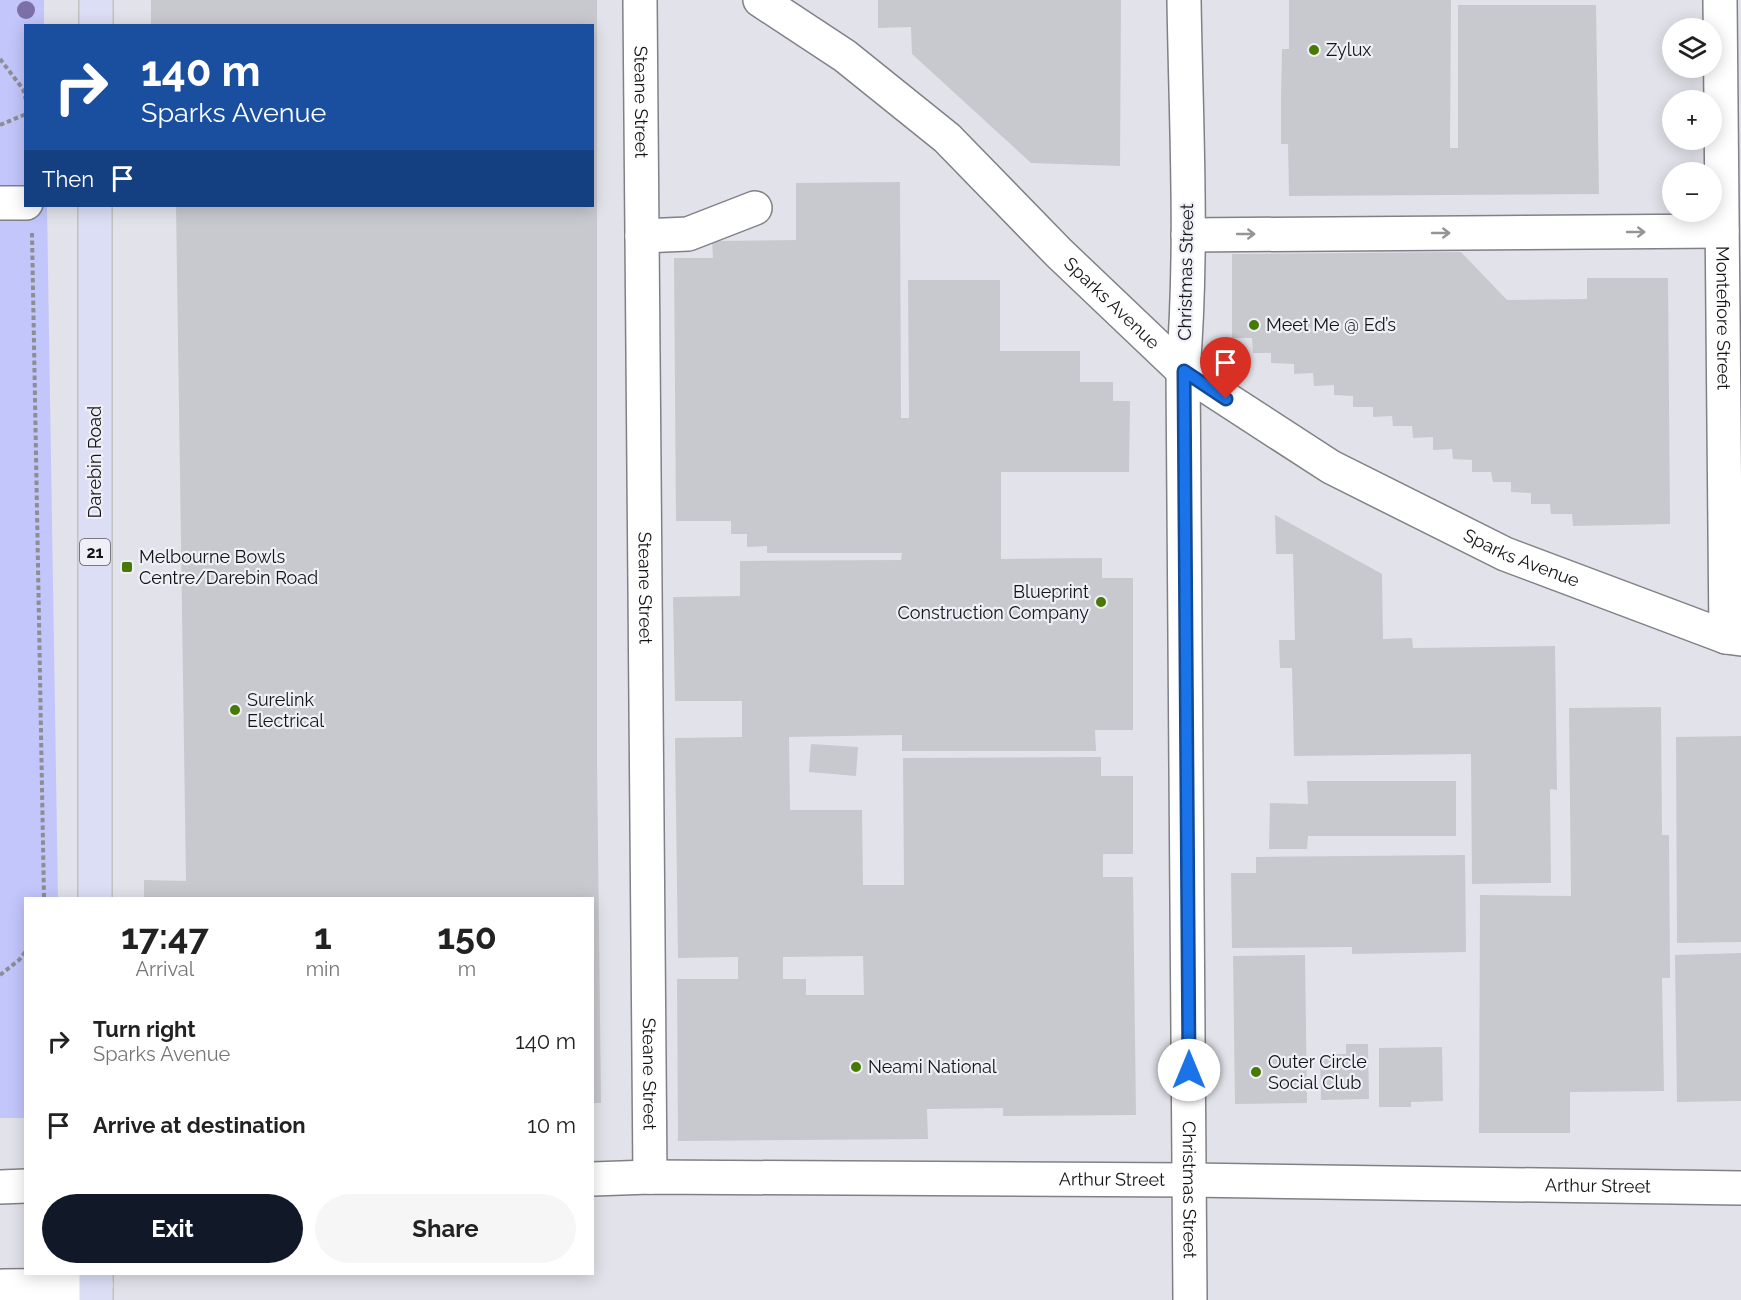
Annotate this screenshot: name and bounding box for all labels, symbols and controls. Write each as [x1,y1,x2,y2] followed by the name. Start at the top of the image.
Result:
[1662,18,1722,222] map controls
[1662,18,1722,78] button: layers
[1326,39,1371,60] place label: Zylux
[1307,43,1321,57] marker: Zylux
[630,46,652,158] street label: Steane Street
[141,47,261,96] text: 140 m
[42,48,120,126] icon: right
[1662,90,1722,150] button: +
[141,97,326,128] text: Sparks Avenue
[106,162,139,195] icon: arrive
[1662,162,1722,222] button: −
[42,166,94,192] text: Then
[1174,203,1197,341] street label: Christmas Street
[1626,226,1646,237] one-way arrow
[1431,227,1451,239] one-way arrow
[1236,228,1256,240] one-way arrow
[1712,246,1735,390] street label: Montefiore Street
[1060,253,1164,353] street label: Sparks Avenue
[1266,314,1396,335] place label: Meet Me @ Ed’s
[1247,318,1261,332] marker: Meet Me @ Ed’s
[1200,337,1251,399] pin
[1209,346,1242,379] icon: arrive
[84,406,105,518] street label: Darebin Road
[1460,524,1583,591] street label: Sparks Avenue
[635,532,656,644] street label: Steane Street
[80,539,110,565] road number: 21
[139,546,318,588] place label: Melbourne Bowls Centre/Darebin Road
[120,560,134,574] marker: Melbourne Bowls Centre/Darebin Road
[898,581,1089,623] place label: Blueprint Construction Company
[1094,595,1108,609] marker: Blueprint Construction Company
[247,689,324,731] place label: Surelink Electrical
[228,703,242,717] marker: Surelink Electrical
[121,915,209,957] text: 17:47
[314,915,332,957] text: 1
[437,915,497,957] text: 150
[136,957,194,981] text: Arrival
[306,957,340,981] text: min
[458,957,476,981] text: m
[93,1016,196,1042] text: Turn right
[639,1018,661,1130] street label: Steane Street
[42,1025,75,1058] icon: right
[515,1028,576,1054] text: 140 m
[1157,1038,1221,1102] position arrow
[93,1042,230,1066] text: Sparks Avenue
[1268,1051,1367,1093] place label: Outer Circle Social Club
[868,1056,997,1077] place label: Neami National
[849,1060,863,1074] marker: Neami National
[1249,1065,1263,1079] marker: Outer Circle Social Club
[42,1109,75,1142] icon: arrive
[93,1112,306,1138] text: Arrive at destination
[527,1112,576,1138] text: 10 m
[1179,1121,1201,1259] street label: Christmas Street
[1059,1168,1165,1190] street label: Arthur Street
[1545,1174,1651,1197] street label: Arthur Street
[42,1194,303,1263] button: Exit
[315,1194,576,1263] button: Share

